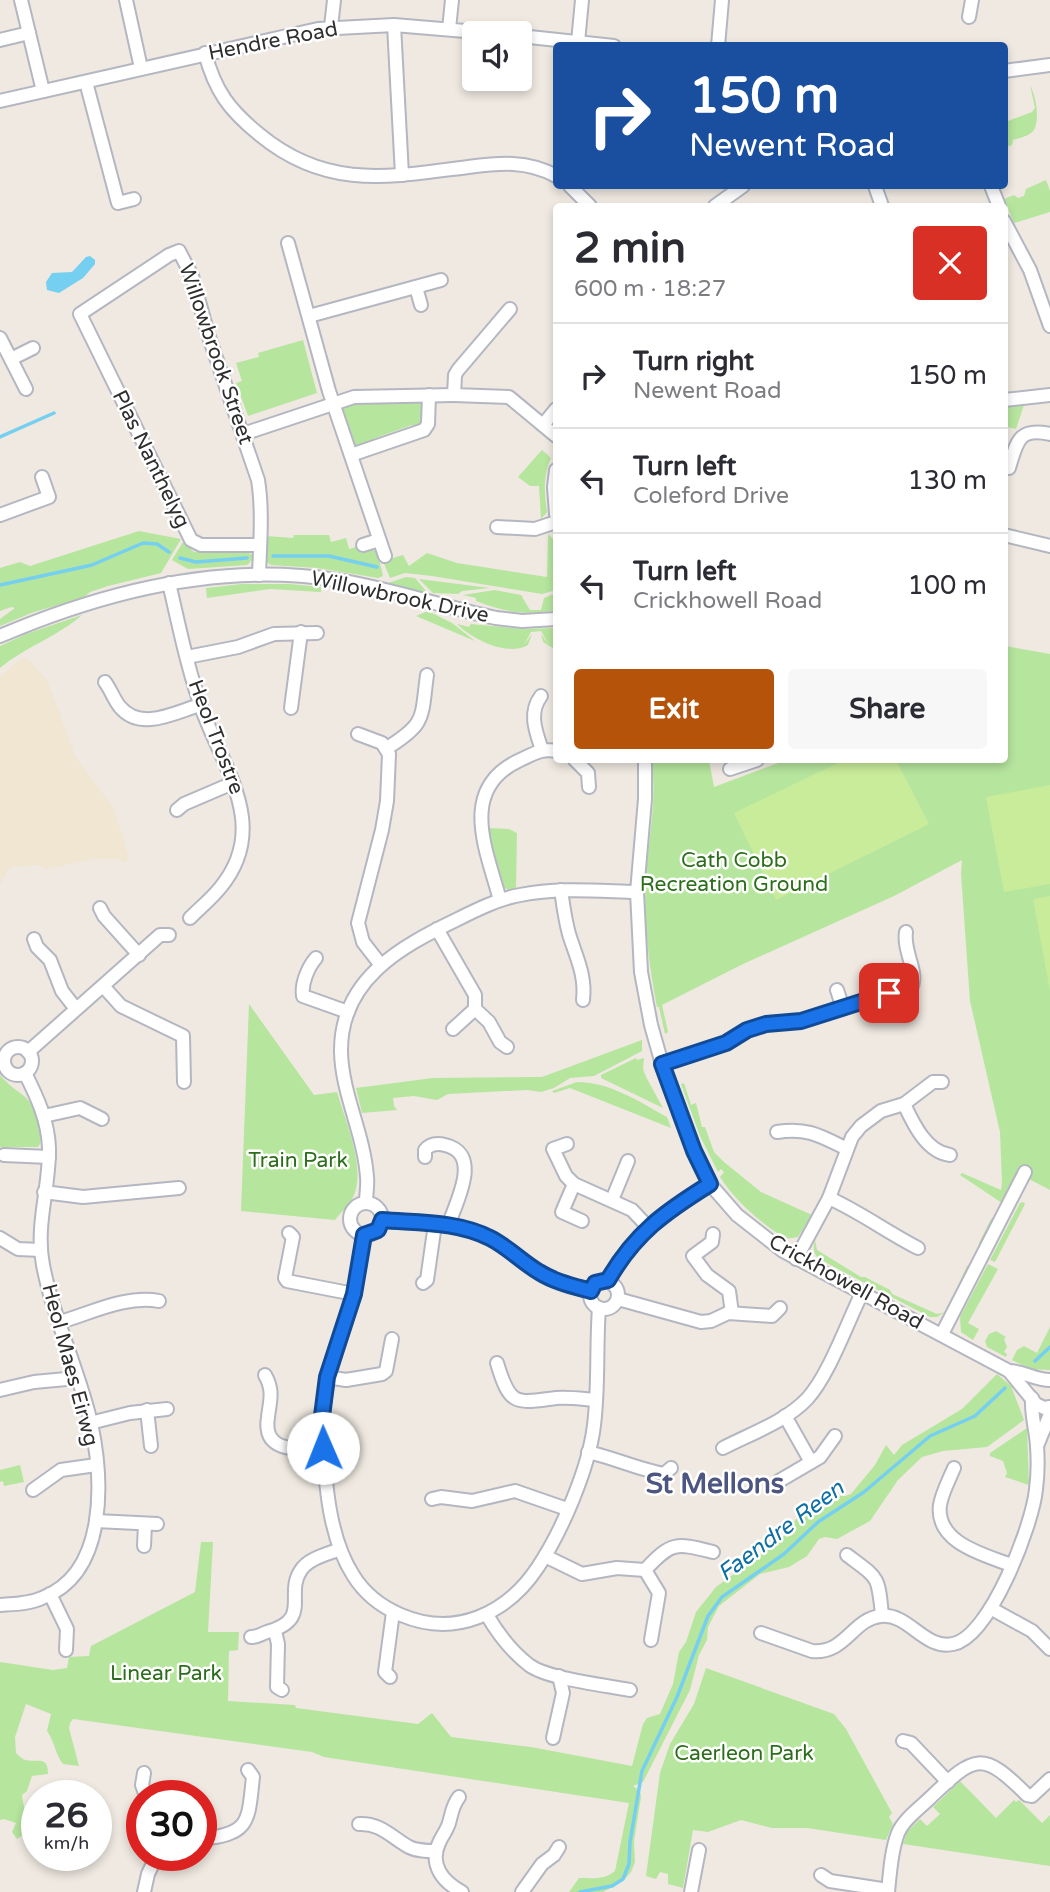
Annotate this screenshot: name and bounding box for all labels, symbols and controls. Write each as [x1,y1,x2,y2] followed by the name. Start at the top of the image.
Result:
[206,16,340,66] street label: Hendre Road
[462,21,532,91] map controls
[462,21,532,91] button: sound
[689,67,839,126] text: 150 m
[574,70,665,161] icon: right
[689,127,896,165] text: Newent Road
[574,223,686,274] text: 2 min
[913,226,987,300] button: close
[173,260,259,448] street label: Willowbrook Street
[574,275,726,303] text: 600 m · 18:27
[633,346,754,377] text: Turn right
[574,357,612,395] icon: right
[907,360,987,391] text: 150 m
[633,377,781,405] text: Newent Road
[107,386,195,532] street label: Plas Nanthelyg
[633,451,736,482] text: Turn left
[574,462,612,500] icon: left
[907,465,987,496] text: 130 m
[633,482,789,510] text: Coleford Drive
[633,556,736,587] text: Turn left
[309,566,491,628] street label: Willowbrook Drive
[574,567,612,605] icon: left
[907,570,987,601] text: 100 m
[633,587,822,615] text: Crickhowell Road
[574,669,774,749] button: Exit
[788,669,987,749] button: Share
[183,676,249,798] street label: Heol Trostre
[640,848,828,897] park label: Cath Cobb Recreation Ground
[859,963,919,1023] pin
[870,974,908,1012] icon: arrive
[248,1148,348,1173] park label: Train Park
[764,1229,928,1335] street label: Crickhowell Road
[36,1281,104,1449] street label: Heol Maes Eirwg
[286,1411,360,1485] position arrow
[646,1467,784,1501] district label: St Mellons
[712,1474,850,1587] water label: Faendre Reen
[110,1661,222,1686] park label: Linear Park
[674,1741,814,1766] park label: Caerleon Park
[126,1780,217,1871] speed limit sign: 30
[45,1795,88,1837] text: 26
[44,1832,89,1854] text: km/h

